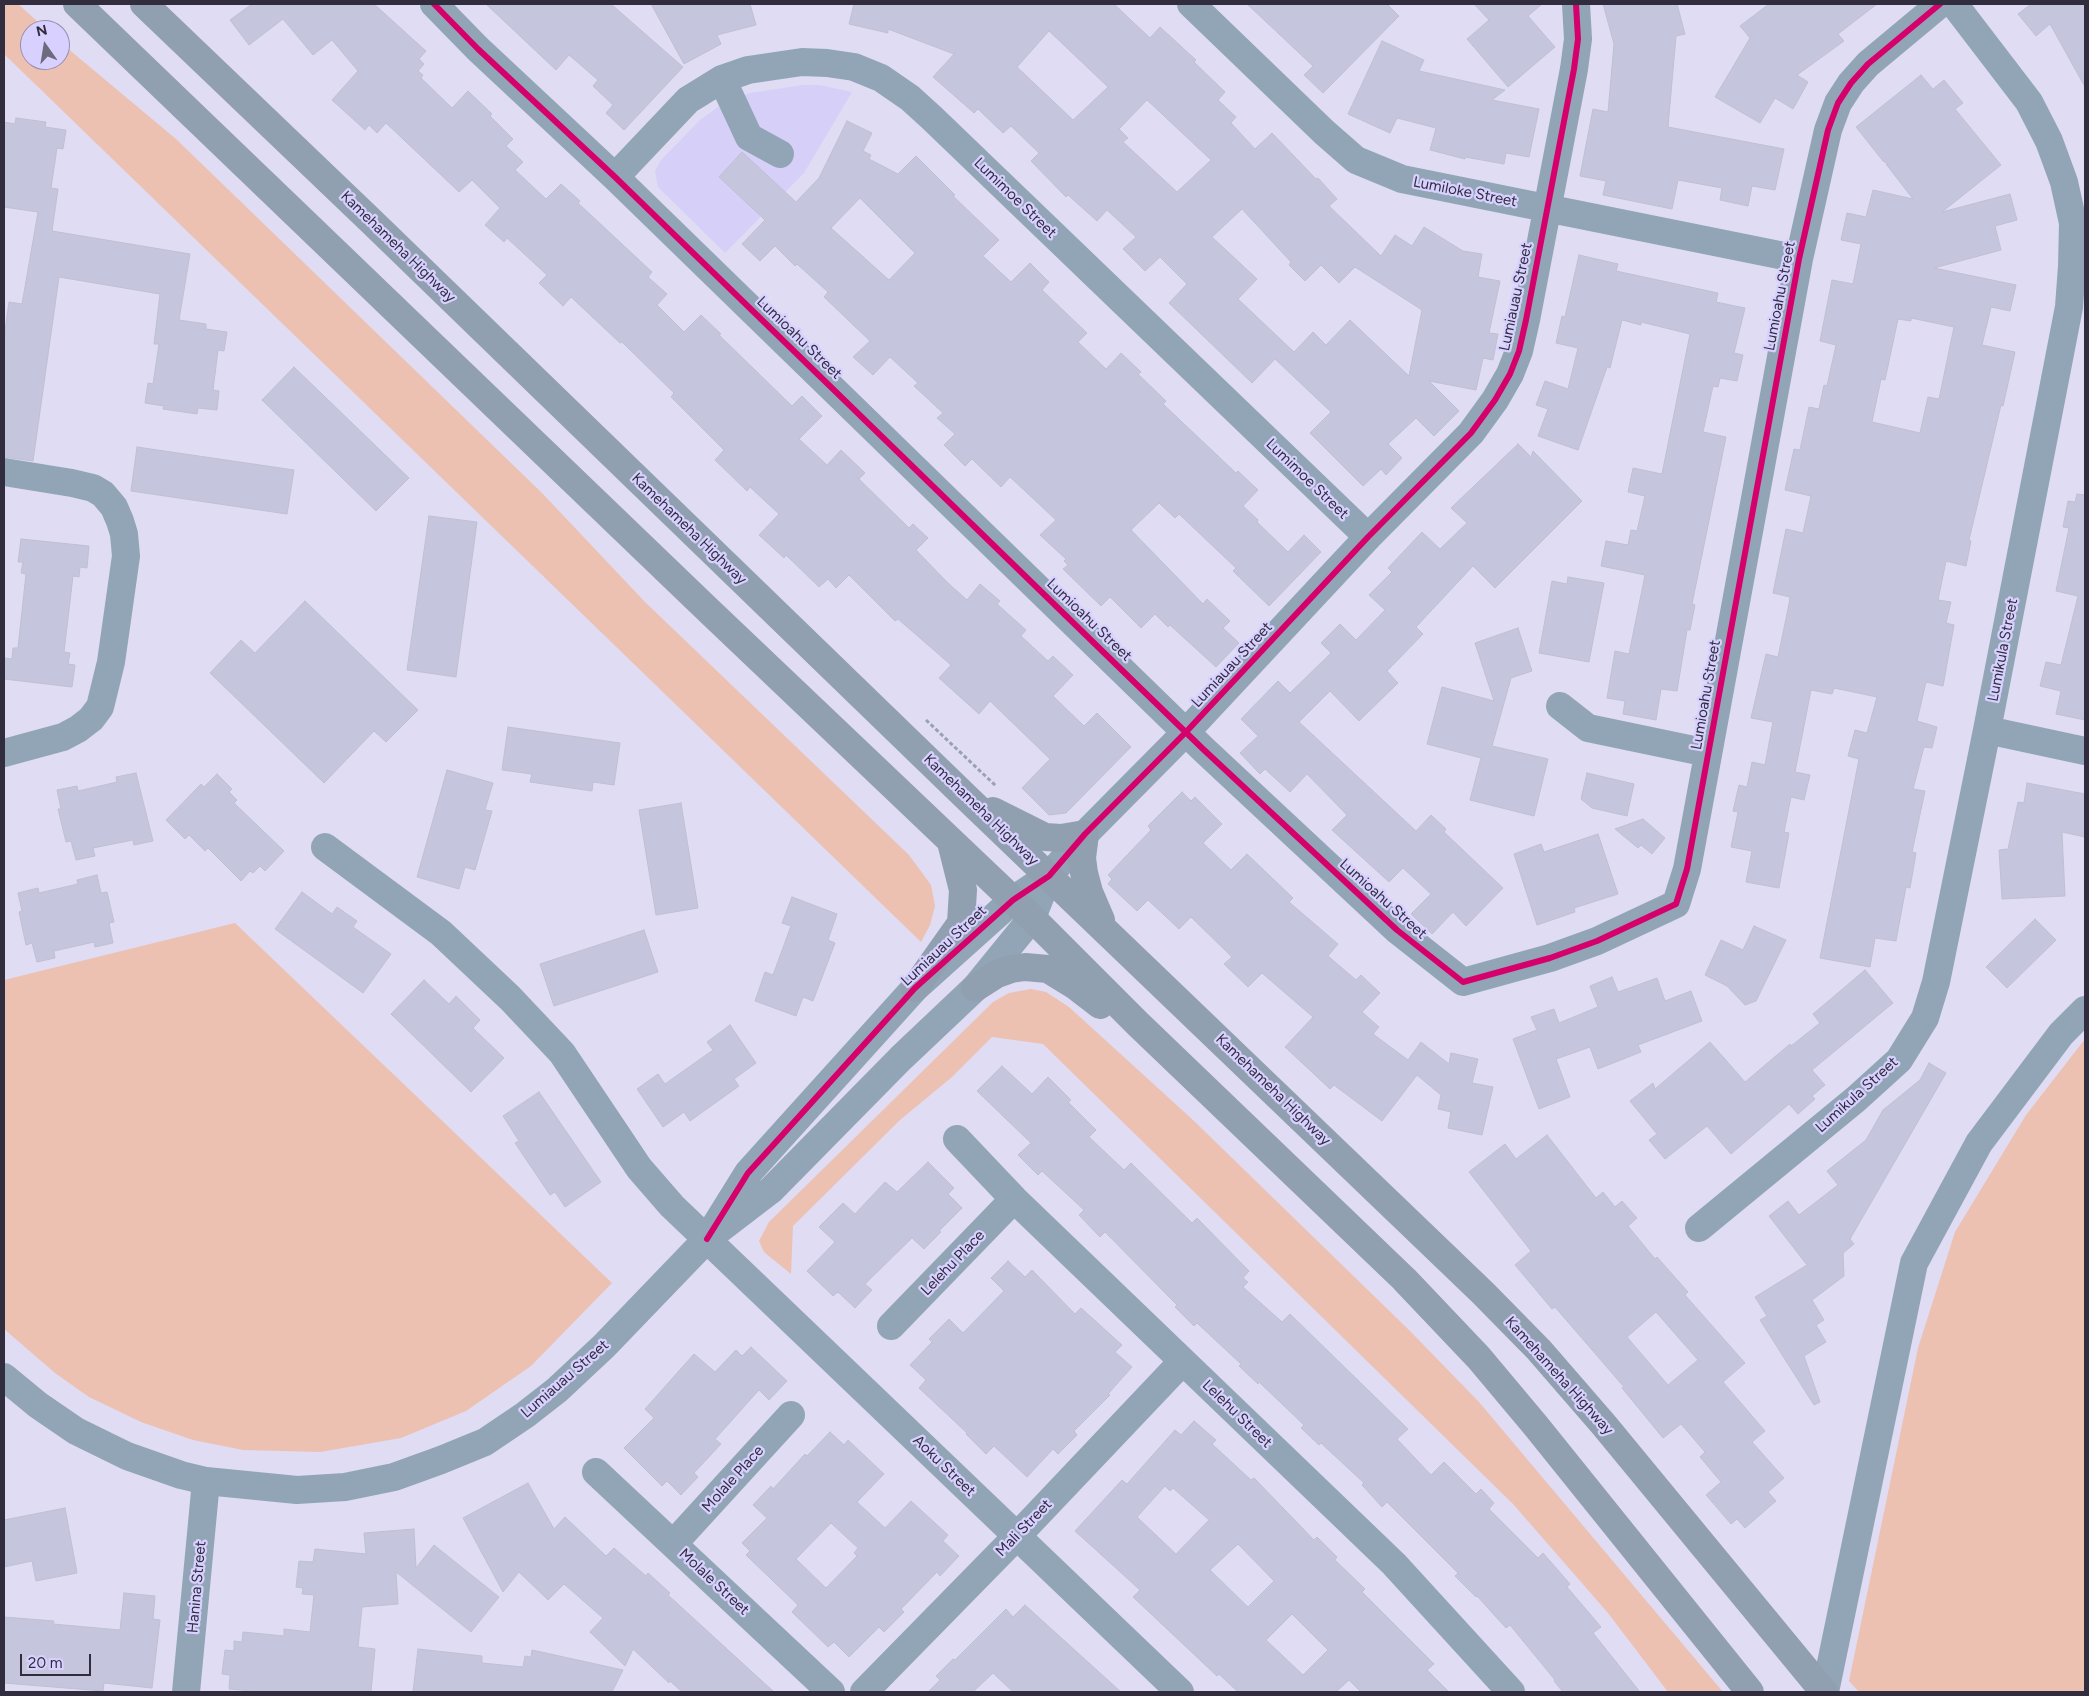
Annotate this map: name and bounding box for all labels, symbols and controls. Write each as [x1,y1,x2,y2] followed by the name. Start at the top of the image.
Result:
[20,20,70,70] north arrow
[35,21,49,40] text: N
[970,154,1060,242] street label: Lumimoe Street
[1412,173,1518,211] street label: Lumiloke Street
[337,187,459,307] street label: Kamehameha Highway
[1761,240,1799,352] street label: Lumioahu Street
[1496,241,1536,353] street label: Lumiauau Street
[753,293,845,383] street label: Lumioahu Street
[1262,435,1352,523] street label: Lumimoe Street
[628,469,750,589] street label: Kamehameha Highway
[1043,575,1135,665] street label: Lumioahu Street
[1984,597,2022,703] street label: Lumikula Street
[1188,619,1276,711] street label: Lumiauau Street
[1687,639,1725,751] street label: Lumioahu Street
[920,750,1042,870] street label: Kamehameha Highway
[1336,855,1430,943] street label: Lumioahu Street
[898,902,990,990] street label: Lumiauau Street
[1212,1030,1334,1150] street label: Kamehameha Highway
[1812,1053,1902,1137] street label: Lumikula Street
[917,1227,989,1299] street label: Lelehu Place
[1501,1313,1617,1439] street label: Kamehameha Highway
[518,1336,612,1422] street label: Lumiauau Street
[1198,1376,1276,1452] street label: Lelehu Street
[909,1432,979,1500] street label: Aoku Street
[698,1442,768,1516] street label: Molale Place
[992,1496,1056,1560] street label: Mali Street
[184,1540,210,1634] street label: Hanina Street
[675,1545,753,1619] street label: Molale Street
[22,1644,94,1676] scale bar
[28,1654,62,1672] text: 20 m

